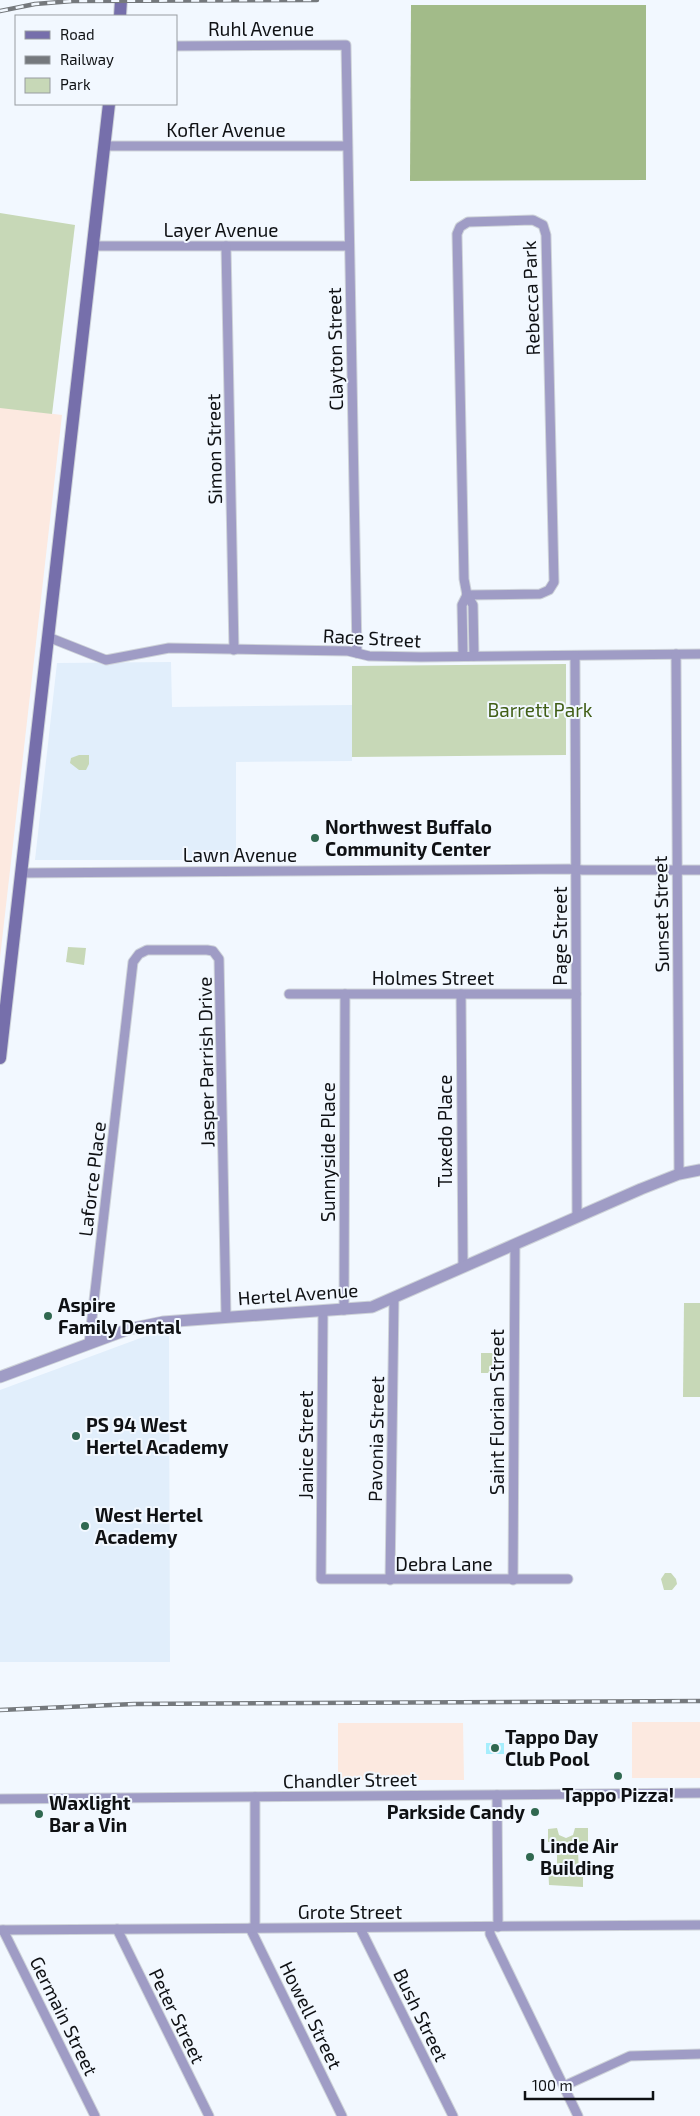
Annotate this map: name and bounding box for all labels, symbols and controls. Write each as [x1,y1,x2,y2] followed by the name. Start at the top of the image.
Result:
[15,15,178,105] legend
[208,17,314,40] street label: Ruhl Avenue
[60,25,95,43] text: Road
[60,50,114,68] text: Railway
[60,75,91,93] text: Park
[166,118,286,141] street label: Kofler Avenue
[163,218,279,241] street label: Layer Avenue
[517,240,544,356] street label: Rebecca Park
[322,287,347,411] street label: Clayton Street
[201,393,226,505] street label: Simon Street
[322,623,422,652] street label: Race Street
[488,698,593,721] park label: Barrett Park
[325,815,492,861] place label: Northwest Buffalo Community Center
[309,832,321,844] marker: Northwest Buffalo Community Center
[183,843,297,866] street label: Lawn Avenue
[648,855,673,973] street label: Sunset Street
[548,886,571,986] street label: Page Street
[372,966,494,989] street label: Holmes Street
[193,976,218,1148] street label: Jasper Parrish Drive
[433,1075,456,1187] street label: Tuxedo Place
[316,1082,339,1222] street label: Sunnyside Place
[73,1120,110,1238] street label: Laforce Place
[237,1278,359,1309] street label: Hertel Avenue
[58,1293,182,1339] place label: Aspire Family Dental
[42,1310,54,1322] marker: Aspire Family Dental
[485,1329,508,1495] street label: Saint Florian Street
[363,1376,388,1502] street label: Pavonia Street
[294,1390,317,1500] street label: Janice Street
[86,1413,229,1459] place label: PS 94 West Hertel Academy
[70,1430,82,1442] marker: PS 94 West Hertel Academy
[95,1503,203,1549] place label: West Hertel Academy
[79,1520,91,1532] marker: West Hertel Academy
[395,1552,493,1575] street label: Debra Lane
[505,1725,598,1770] place label: Tappo Day Club Pool
[489,1742,501,1754] marker: Tappo Day Club Pool
[283,1767,417,1792] street label: Chandler Street
[612,1770,624,1782] marker: Tappo Pizza!
[562,1783,674,1806] place label: Tappo Pizza!
[49,1791,131,1836] place label: Waxlight Bar a Vin
[387,1800,525,1824] place label: Parkside Candy
[529,1806,541,1818] marker: Parkside Candy
[33,1808,45,1820] marker: Waxlight Bar a Vin
[540,1834,618,1879] place label: Linde Air Building
[524,1851,536,1863] marker: Linde Air Building
[298,1900,402,1923] street label: Grote Street
[26,1952,103,2079] street label: Germain Street
[275,1957,347,2072] street label: Howell Street
[145,1964,210,2067] street label: Peter Street
[389,1965,454,2065] street label: Bush Street
[525,2068,652,2100] scale bar
[532,2076,573,2094] text: 100 m

